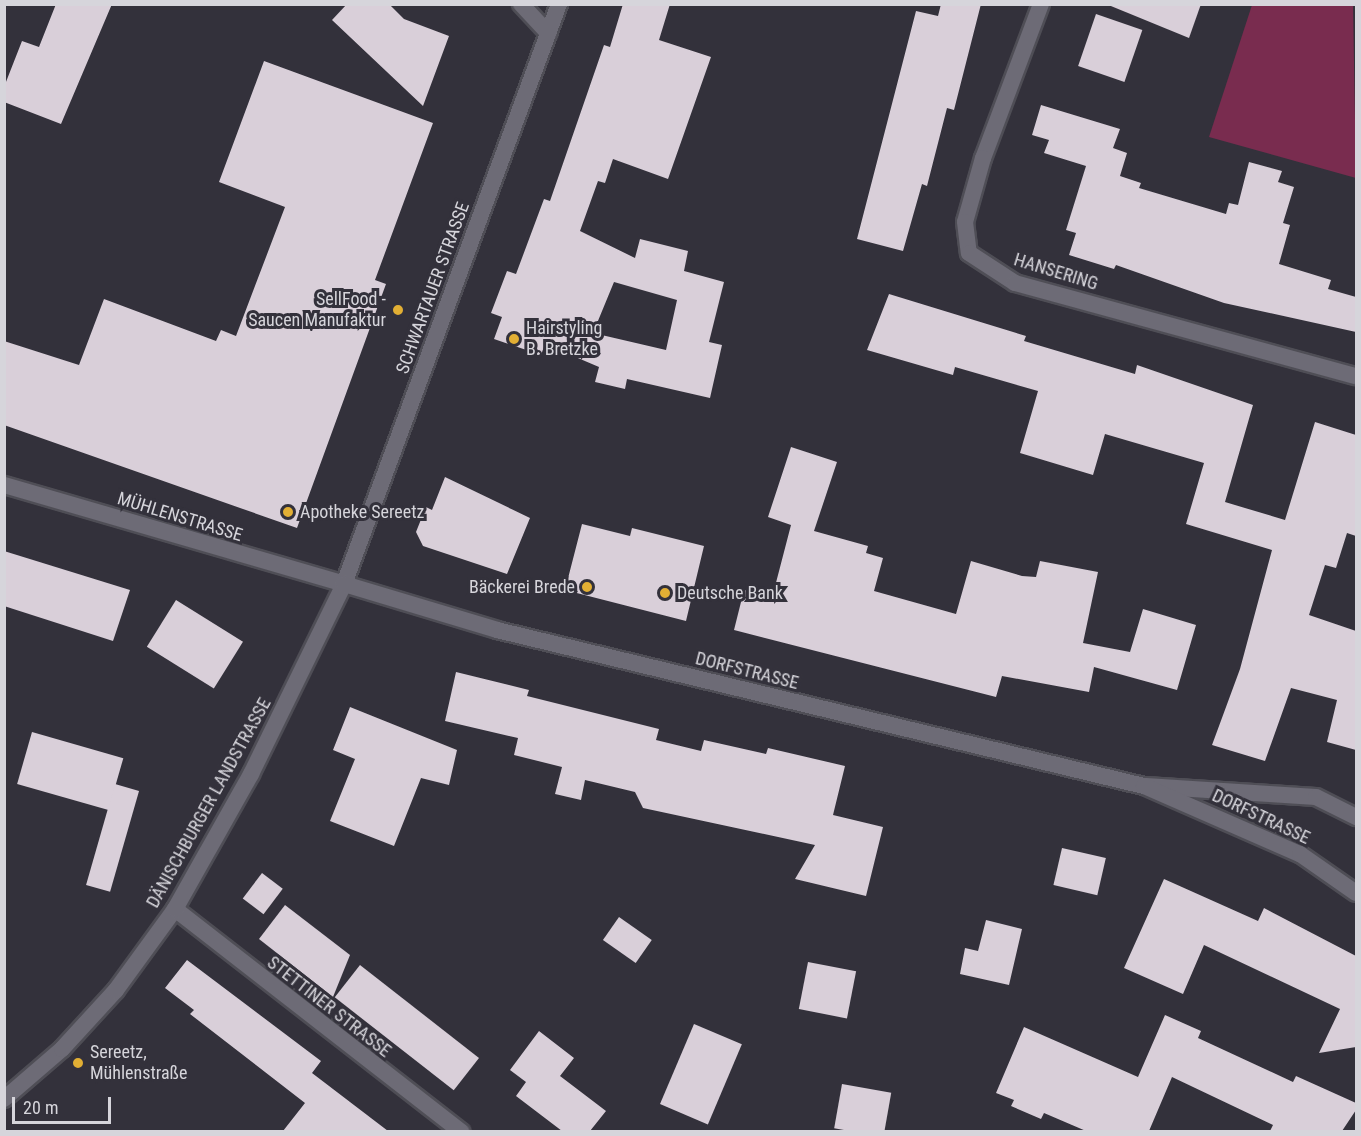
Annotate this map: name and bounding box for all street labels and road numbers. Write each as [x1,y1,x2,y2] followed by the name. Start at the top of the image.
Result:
[392,199,474,377] street label: SCHWARTAUER STRASSE
[1011,249,1101,295] street label: HANSERING
[115,488,245,546] street label: MÜHLENSTRASSE
[693,648,801,694] street label: DORFSTRASSE
[142,694,276,912] street label: DÄNISCHBURGER LANDSTRASSE
[1209,785,1313,849] street label: DORFSTRASSE
[263,952,395,1062] street label: STETTINER STRASSE

